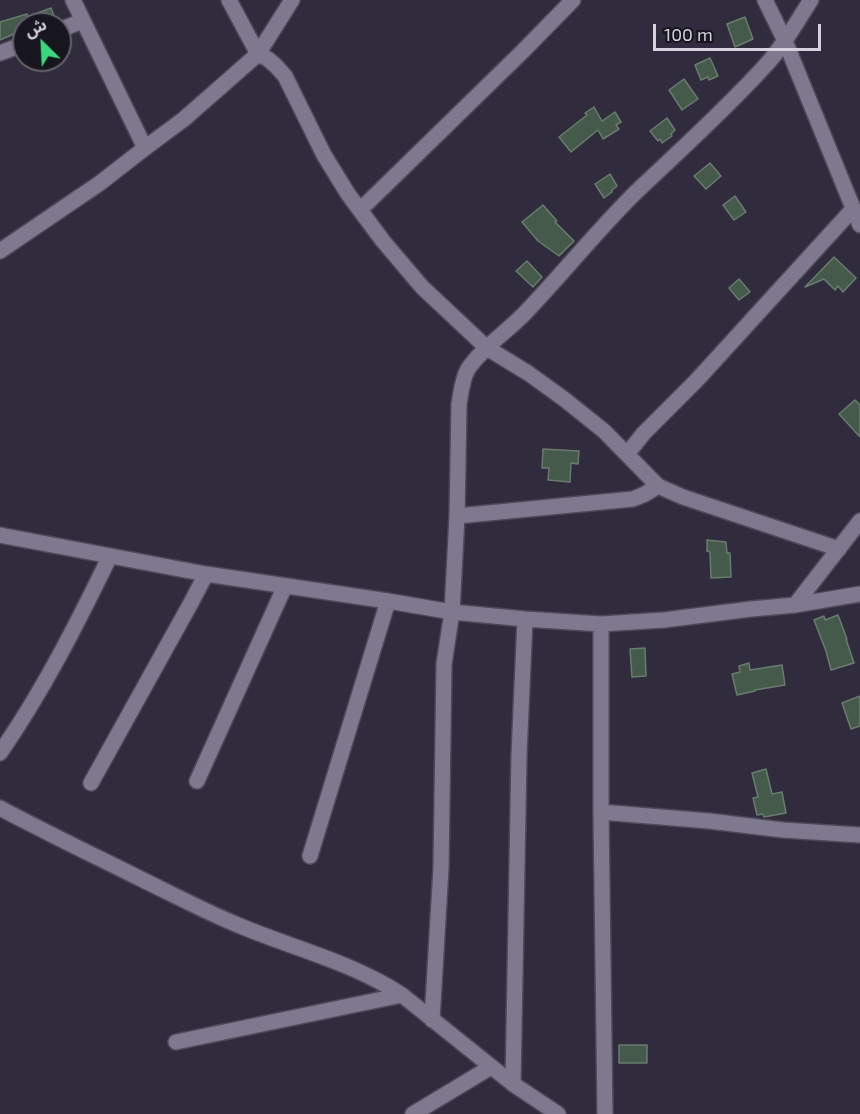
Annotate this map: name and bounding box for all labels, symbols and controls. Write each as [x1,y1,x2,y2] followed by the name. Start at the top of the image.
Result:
[12,12,72,72] north arrow
[656,12,824,50] scale bar
[21,14,49,40] text: ش
[664,23,713,45] text: 100 m

